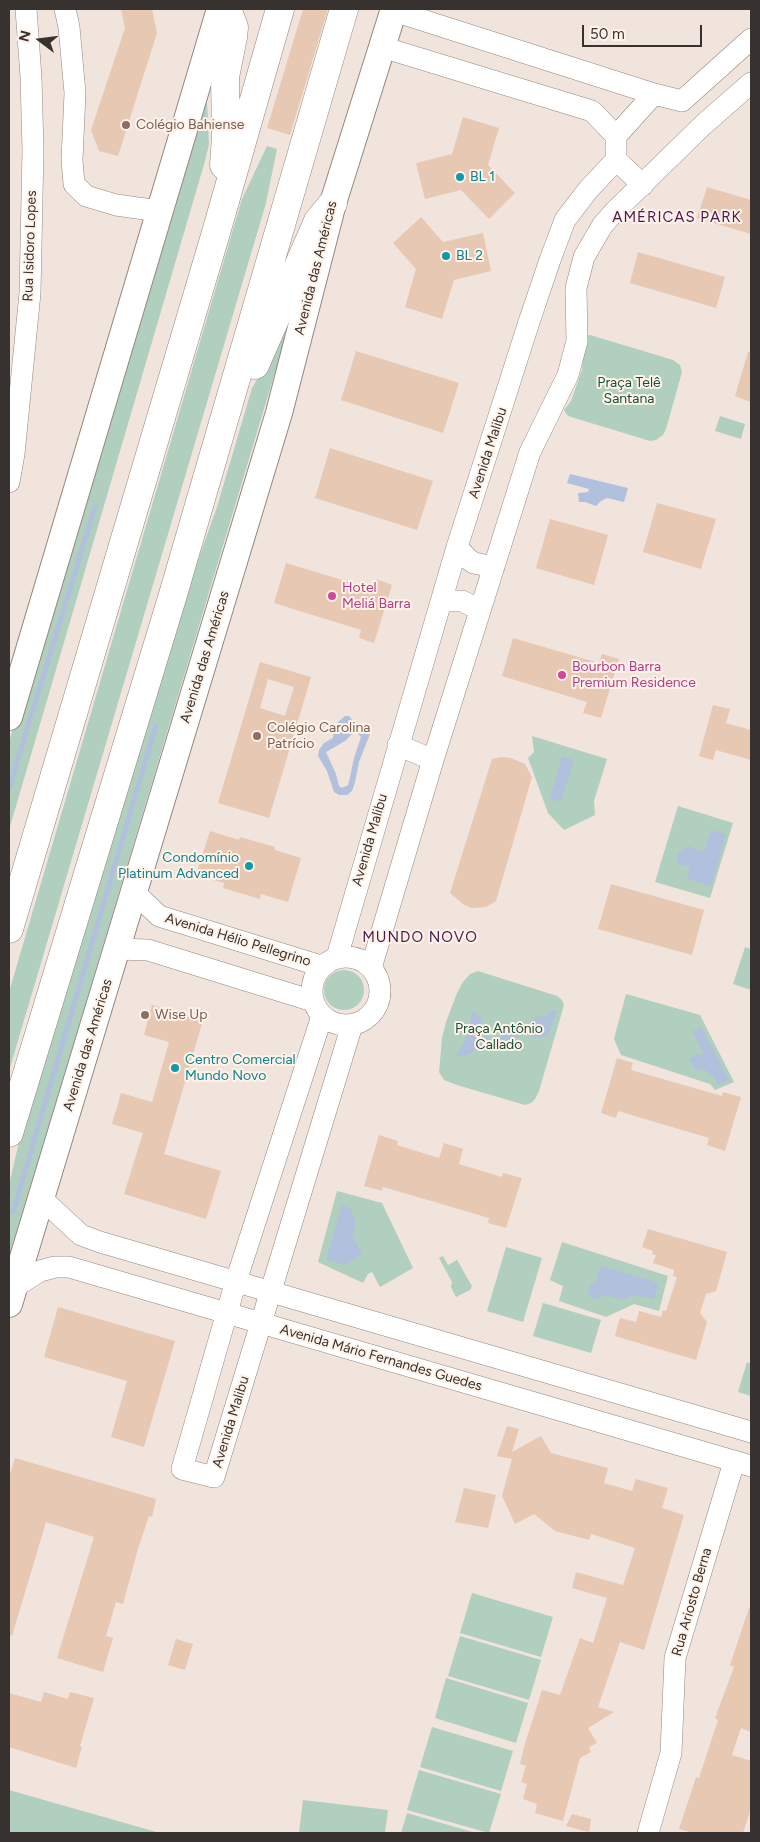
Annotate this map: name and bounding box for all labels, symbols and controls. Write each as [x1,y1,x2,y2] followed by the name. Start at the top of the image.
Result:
[15,15,65,65] north arrow
[585,15,705,47] scale bar
[590,25,625,43] text: 50 m
[15,29,35,43] text: N
[136,117,244,133] place label: Colégio Bahiense
[120,119,132,131] marker: Colégio Bahiense
[470,169,495,185] place label: BL 1
[454,171,466,183] marker: BL 1
[20,190,40,302] street label: Rua Isidoro Lopes
[291,199,341,337] street label: Avenida das Américas
[611,209,743,227] district label: AMÉRICAS PARK
[456,248,483,264] place label: BL 2
[440,250,452,262] marker: BL 2
[597,375,661,408] park label: Praça Telê Santana
[465,405,511,501] street label: Avenida Malibu
[342,580,411,612] place label: Hotel Meliá Barra
[177,589,233,725] street label: Avenida das Américas
[326,590,338,602] marker: Hotel Meliá Barra
[572,659,696,692] place label: Bourbon Barra Premium Residence
[556,669,568,681] marker: Bourbon Barra Premium Residence
[267,720,370,752] place label: Colégio Carolina Patrício
[251,730,263,742] marker: Colégio Carolina Patrício
[349,792,391,888] street label: Avenida Malibu
[118,850,239,882] place label: Condomínio Platinum Advanced
[243,860,255,872] marker: Condomínio Platinum Advanced
[163,910,313,970] street label: Avenida Hélio Pellegrino
[361,929,479,947] district label: MUNDO NOVO
[60,977,116,1113] street label: Avenida das Américas
[155,1007,207,1023] place label: Wise Up
[139,1009,151,1021] marker: Wise Up
[455,1021,543,1054] park label: Praça Antônio Callado
[185,1052,296,1084] place label: Centro Comercial Mundo Novo
[169,1062,181,1074] marker: Centro Comercial Mundo Novo
[278,1321,484,1395] street label: Avenida Mário Fernandes Guedes
[209,1374,253,1470] street label: Avenida Malibu
[668,1546,716,1658] street label: Rua Ariosto Berna

